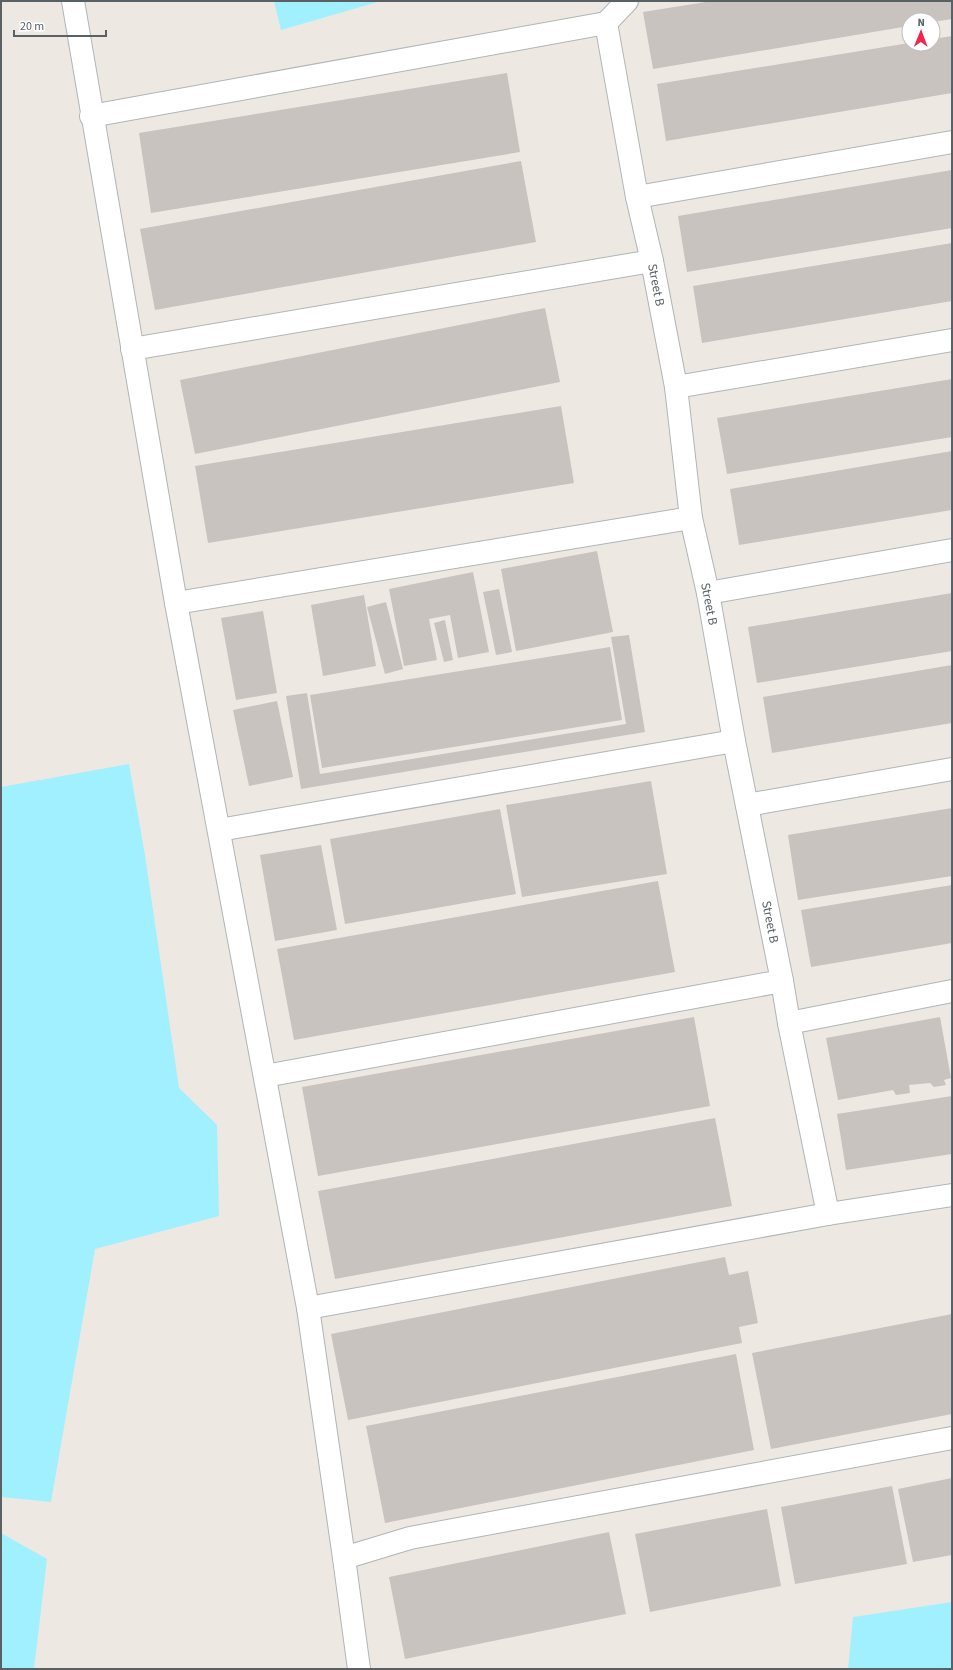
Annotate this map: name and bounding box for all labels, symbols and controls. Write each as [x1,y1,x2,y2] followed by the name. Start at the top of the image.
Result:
[14,12,106,38] scale bar
[901,12,941,52] north arrow
[917,15,925,30] text: N
[20,18,44,35] text: 20 m
[643,262,669,308] street label: Street B
[696,581,722,627] street label: Street B
[757,899,783,945] street label: Street B

